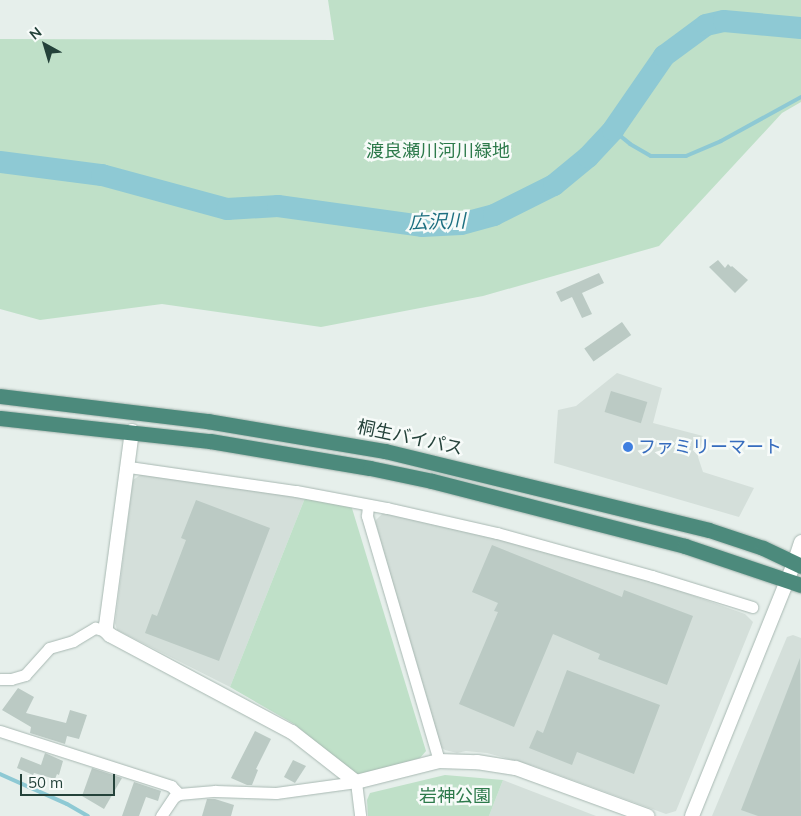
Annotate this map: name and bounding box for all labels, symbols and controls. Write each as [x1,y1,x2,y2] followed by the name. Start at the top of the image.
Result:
[20,20,70,70] north arrow
[26,23,45,44] text: N
[366,140,510,162] park label: 渡良瀬川河川緑地
[408,210,466,234] water label: 広沢川
[355,416,465,460] street label: 桐生バイパス
[638,436,782,458] place label: ファミリーマート
[622,441,634,453] marker: ファミリーマート
[22,764,118,796] scale bar
[28,773,63,792] text: 50 m
[419,785,491,807] park label: 岩神公園

